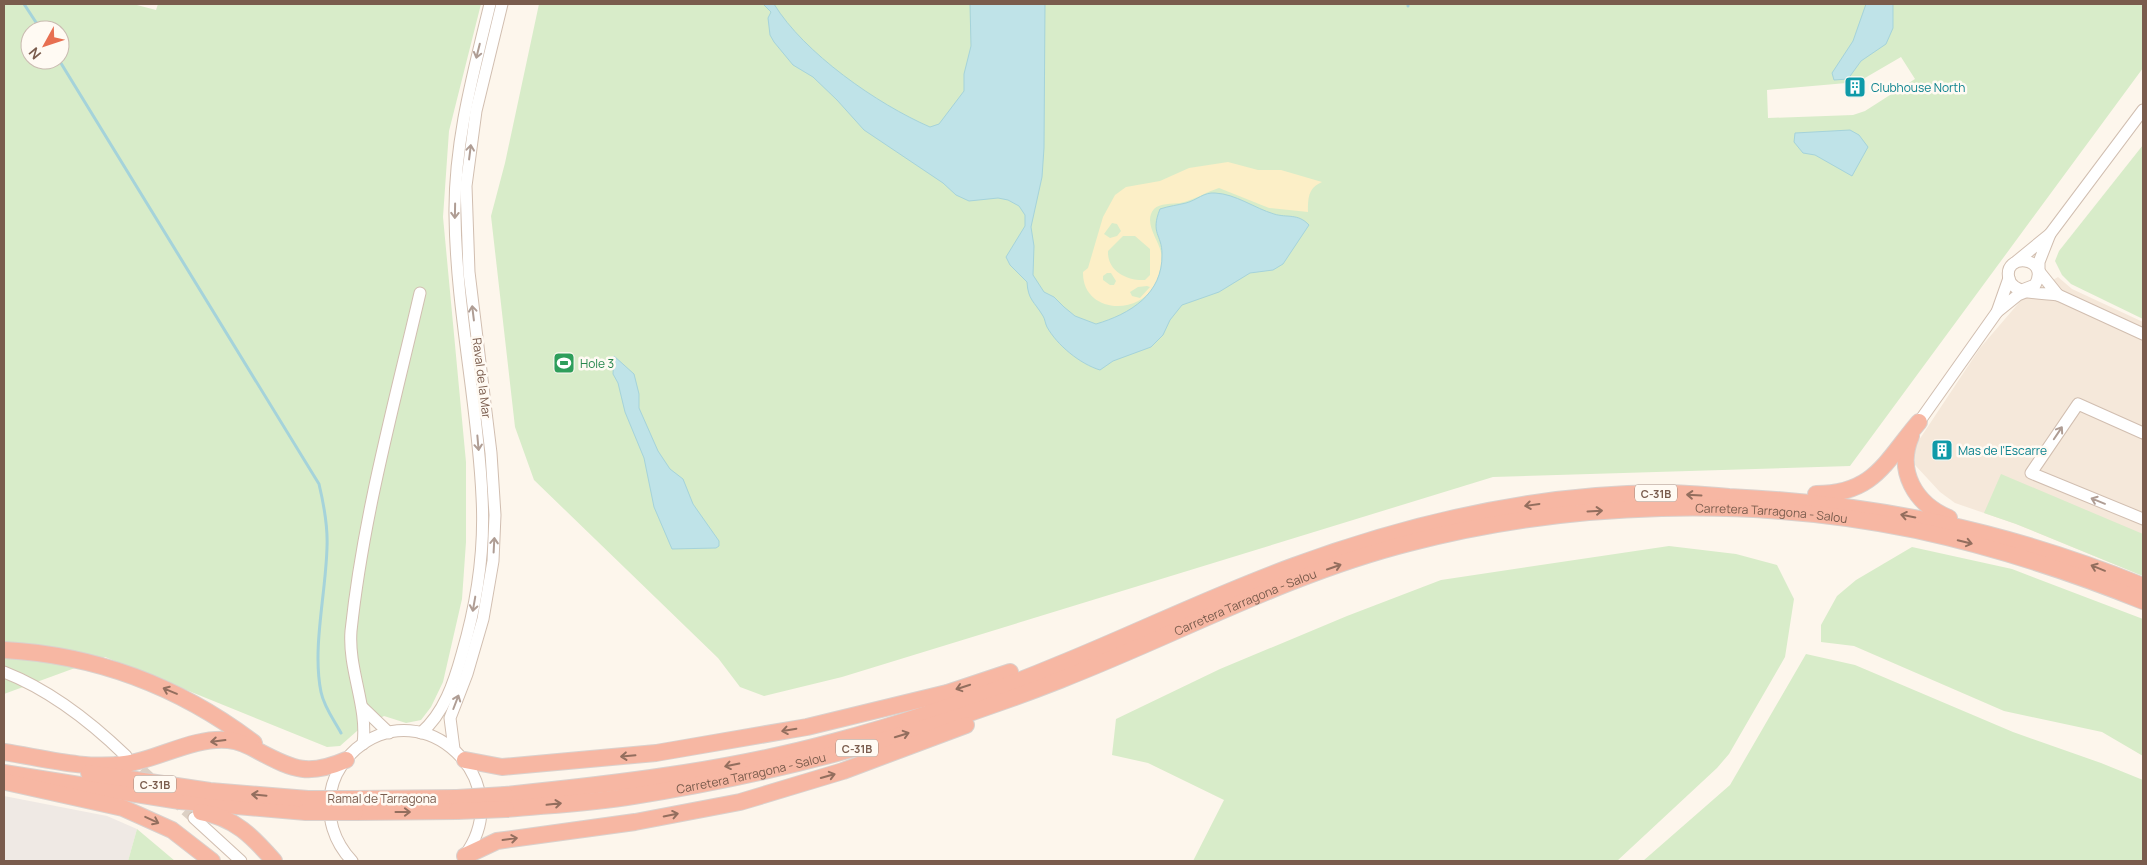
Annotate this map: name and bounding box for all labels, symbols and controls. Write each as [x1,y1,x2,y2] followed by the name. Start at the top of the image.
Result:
[20,20,70,70] north arrow
[473,43,482,59] one-way arrow
[24,44,45,64] text: N
[1843,75,1867,99] building icon: Clubhouse North
[1871,79,1965,96] place label: Clubhouse North
[465,144,475,160] one-way arrow
[450,203,460,219] one-way arrow
[468,306,478,322] one-way arrow
[469,337,495,420] street label: Raval de la Mar
[552,351,576,375] sports icon: Hole 3
[580,355,614,372] place label: Hole 3
[2053,426,2064,440] one-way arrow
[473,434,482,450] one-way arrow
[1930,438,1954,462] building icon: Mas de l'Escarre
[1958,442,2047,459] place label: Mas de l'Escarre
[1635,484,1677,502] road number: C-31B
[1686,490,1702,499] one-way arrow
[2091,495,2106,505] one-way arrow
[1695,499,1849,527] street label: Carretera Tarragona - Salou
[1525,500,1541,510] one-way arrow
[1586,506,1603,516] one-way arrow
[1900,511,1916,520] one-way arrow
[489,537,499,553] one-way arrow
[1956,538,1972,547] one-way arrow
[1326,562,1342,572] one-way arrow
[2091,563,2106,572] one-way arrow
[1171,565,1319,639] street label: Carretera Tarragona - Salou
[469,596,479,612] one-way arrow
[956,683,972,692] one-way arrow
[163,686,178,696] one-way arrow
[452,695,461,710] one-way arrow
[781,726,797,736] one-way arrow
[893,730,909,739] one-way arrow
[210,736,226,746] one-way arrow
[836,740,878,756] road number: C-31B
[675,748,828,797] street label: Carretera Tarragona - Salou
[620,751,636,760] one-way arrow
[724,761,740,770] one-way arrow
[820,770,836,780] one-way arrow
[134,776,176,792] road number: C-31B
[251,790,267,800] one-way arrow
[328,790,436,807] street label: Ramal de Tarragona
[546,799,562,809] one-way arrow
[395,807,411,817] one-way arrow
[662,810,678,820] one-way arrow
[144,815,159,825] one-way arrow
[502,834,518,844] one-way arrow

